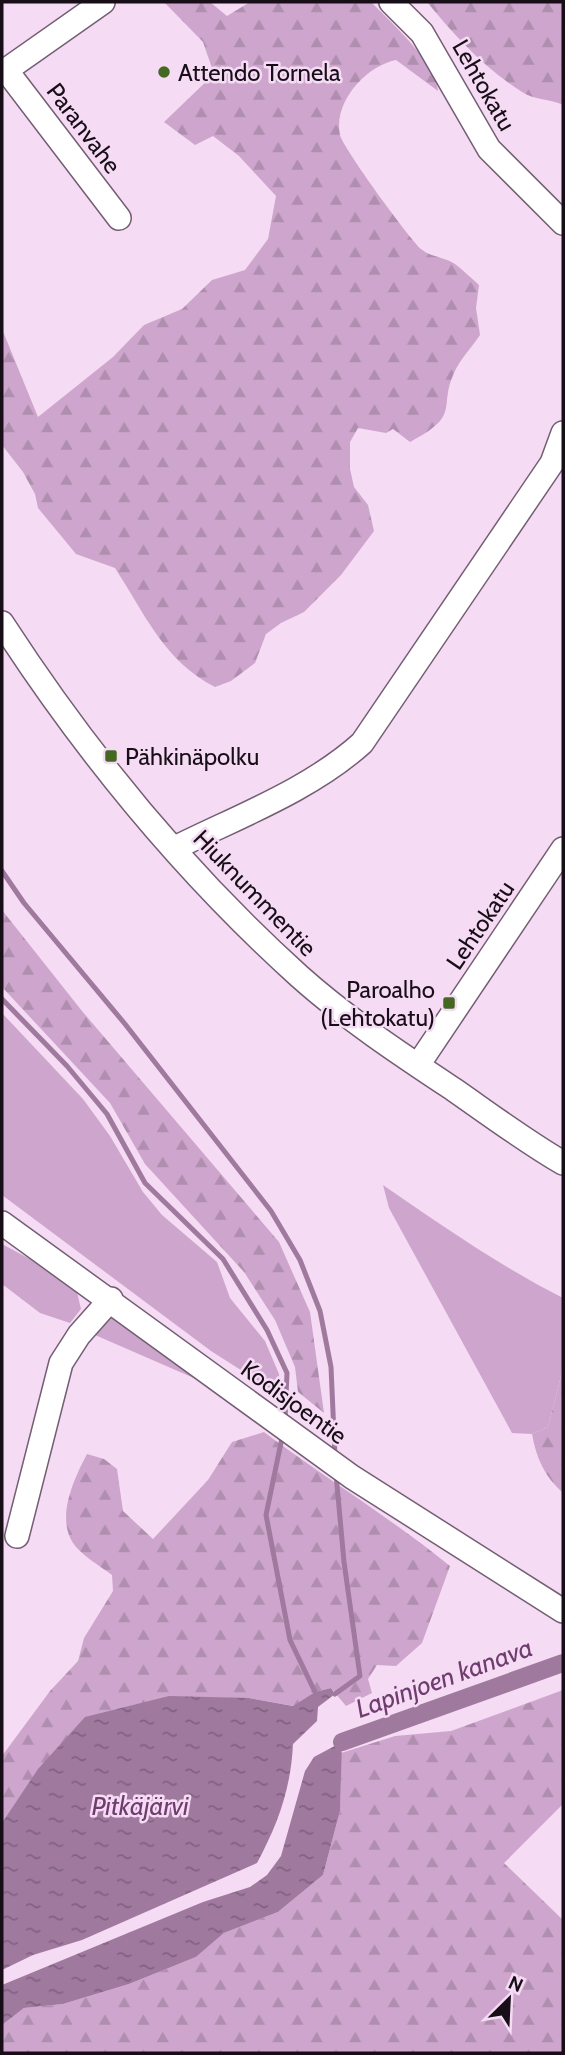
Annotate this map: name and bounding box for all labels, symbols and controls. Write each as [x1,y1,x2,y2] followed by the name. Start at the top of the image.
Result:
[446,34,522,136] street label: Lehtokatu
[178,58,341,87] place label: Attendo Tornela
[156,64,172,80] marker: Attendo Tornela
[41,77,127,179] street label: Paranvahe
[125,742,259,771] place label: Pähkinäpolku
[103,748,119,764] marker: Pähkinäpolku
[188,824,322,962] street label: Hiuknummentie
[440,875,520,975] street label: Lehtokatu
[320,975,435,1032] place label: Paroalho (Lehtokatu)
[441,995,457,1011] marker: Paroalho (Lehtokatu)
[235,1354,353,1450] street label: Kodisjoentie
[351,1631,537,1725] water label: Lapinjoen kanava
[91,1790,189,1822] water label: Pitkäjärvi
[474,1964,544,2034] north arrow
[505,1971,527,1997] text: N

